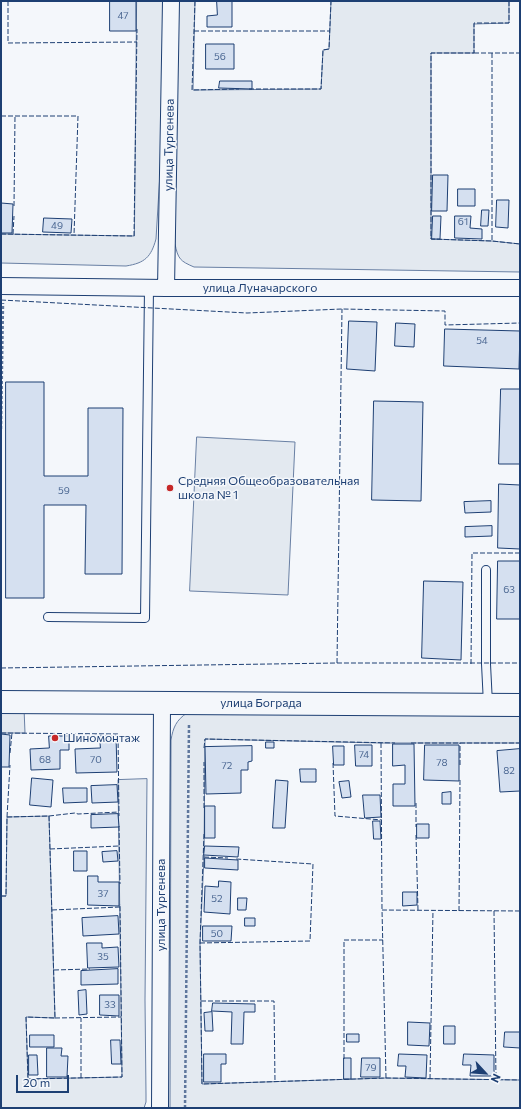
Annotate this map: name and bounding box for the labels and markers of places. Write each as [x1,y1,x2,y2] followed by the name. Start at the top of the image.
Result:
[178,474,359,502] place label: Средняя Общеобразовательная школа № 1
[165,483,175,493] marker: Средняя Общеобразовательная школа № 1
[63,731,140,745] place label: Шиномонтаж
[50,733,60,743] marker: Шиномонтаж

